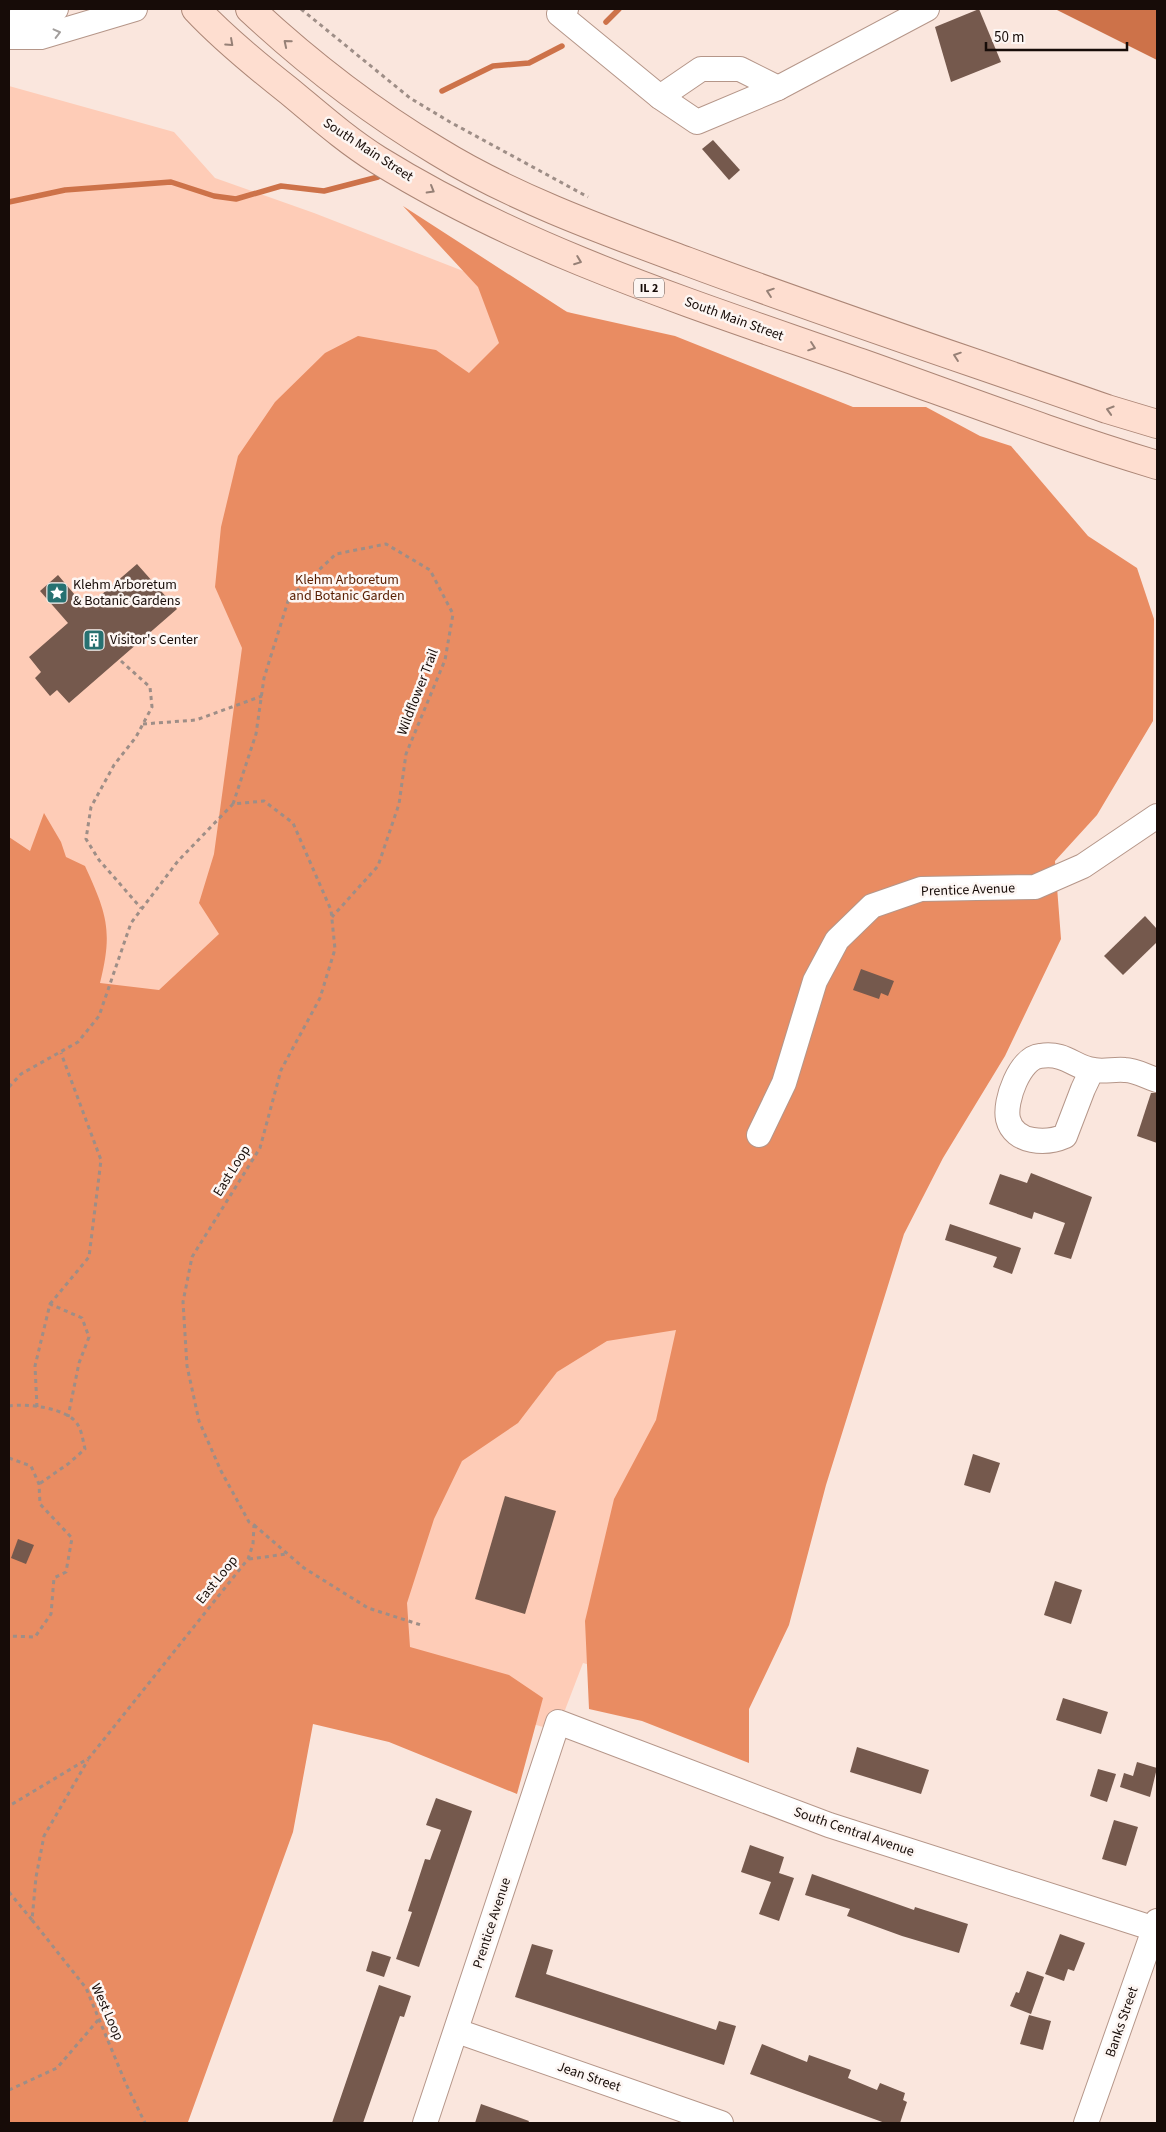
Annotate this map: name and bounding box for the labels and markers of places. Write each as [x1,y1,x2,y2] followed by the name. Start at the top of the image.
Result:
[73,575,180,611] place label: Klehm Arboretum & Botanic Gardens
[45,581,69,605] place icon: Klehm Arboretum & Botanic Gardens
[82,628,106,652] building icon: Visitor's Center
[110,630,198,650] place label: Visitor's Center

